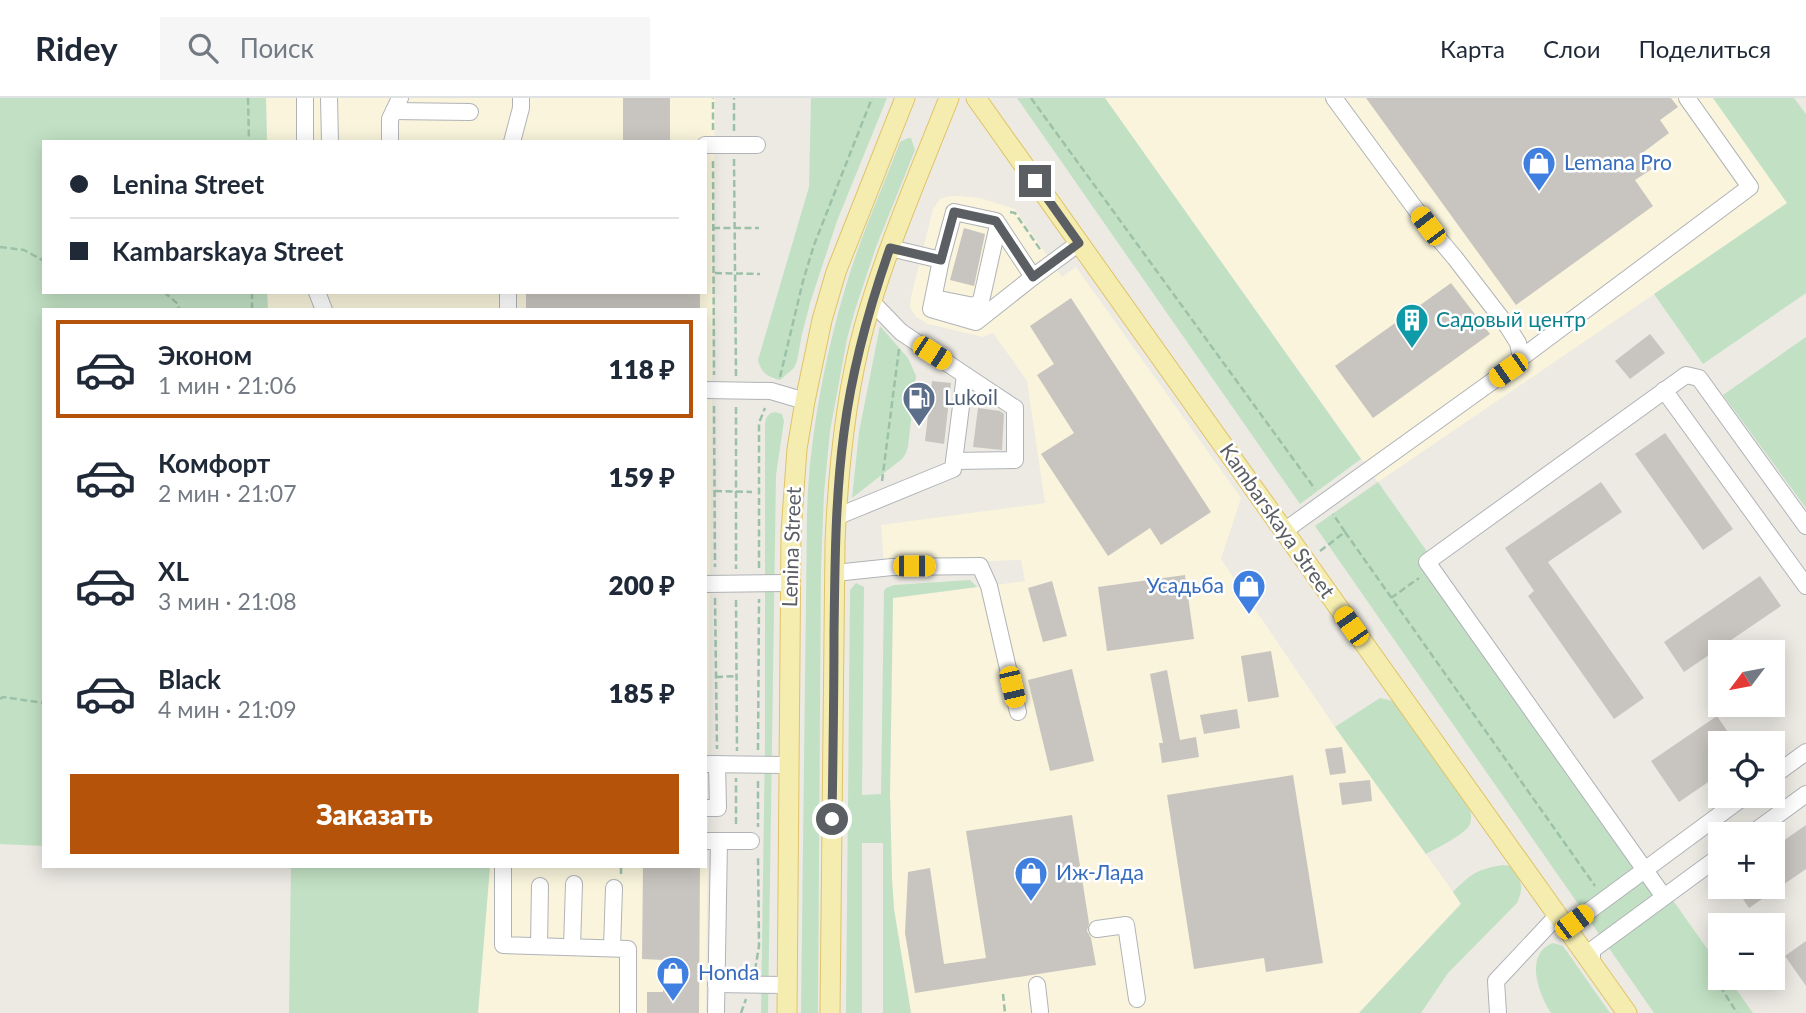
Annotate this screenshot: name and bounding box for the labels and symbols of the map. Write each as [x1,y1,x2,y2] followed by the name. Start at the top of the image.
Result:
[1520,144,1558,193] shop icon: Lemana Pro
[1564,149,1672,174] place label: Lemana Pro
[1019,165,1051,197] route end
[1407,203,1450,249] car
[1393,301,1431,350] building icon: Садовый центр
[1436,306,1586,331] place label: Садовый центр
[909,333,956,373] car
[1485,349,1532,391] car
[900,379,938,428] fuel station icon: Lukoil
[944,384,998,409] place label: Lukoil
[1216,438,1341,603] street label: Kambarskaya Street
[776,486,805,608] street label: Lenina Street
[894,556,936,577] car
[1230,567,1268,616] shop icon: Усадьба
[1147,572,1224,597] place label: Усадьба
[1331,603,1372,649] car
[1708,640,1785,718] north arrow
[998,664,1027,710] car
[816,803,848,835] route start
[1012,854,1050,903] shop icon: Иж-Лада
[1056,859,1144,884] place label: Иж-Лада
[1551,901,1598,943] car
[654,954,692,1003] shop icon: Honda
[698,959,760,984] place label: Honda

